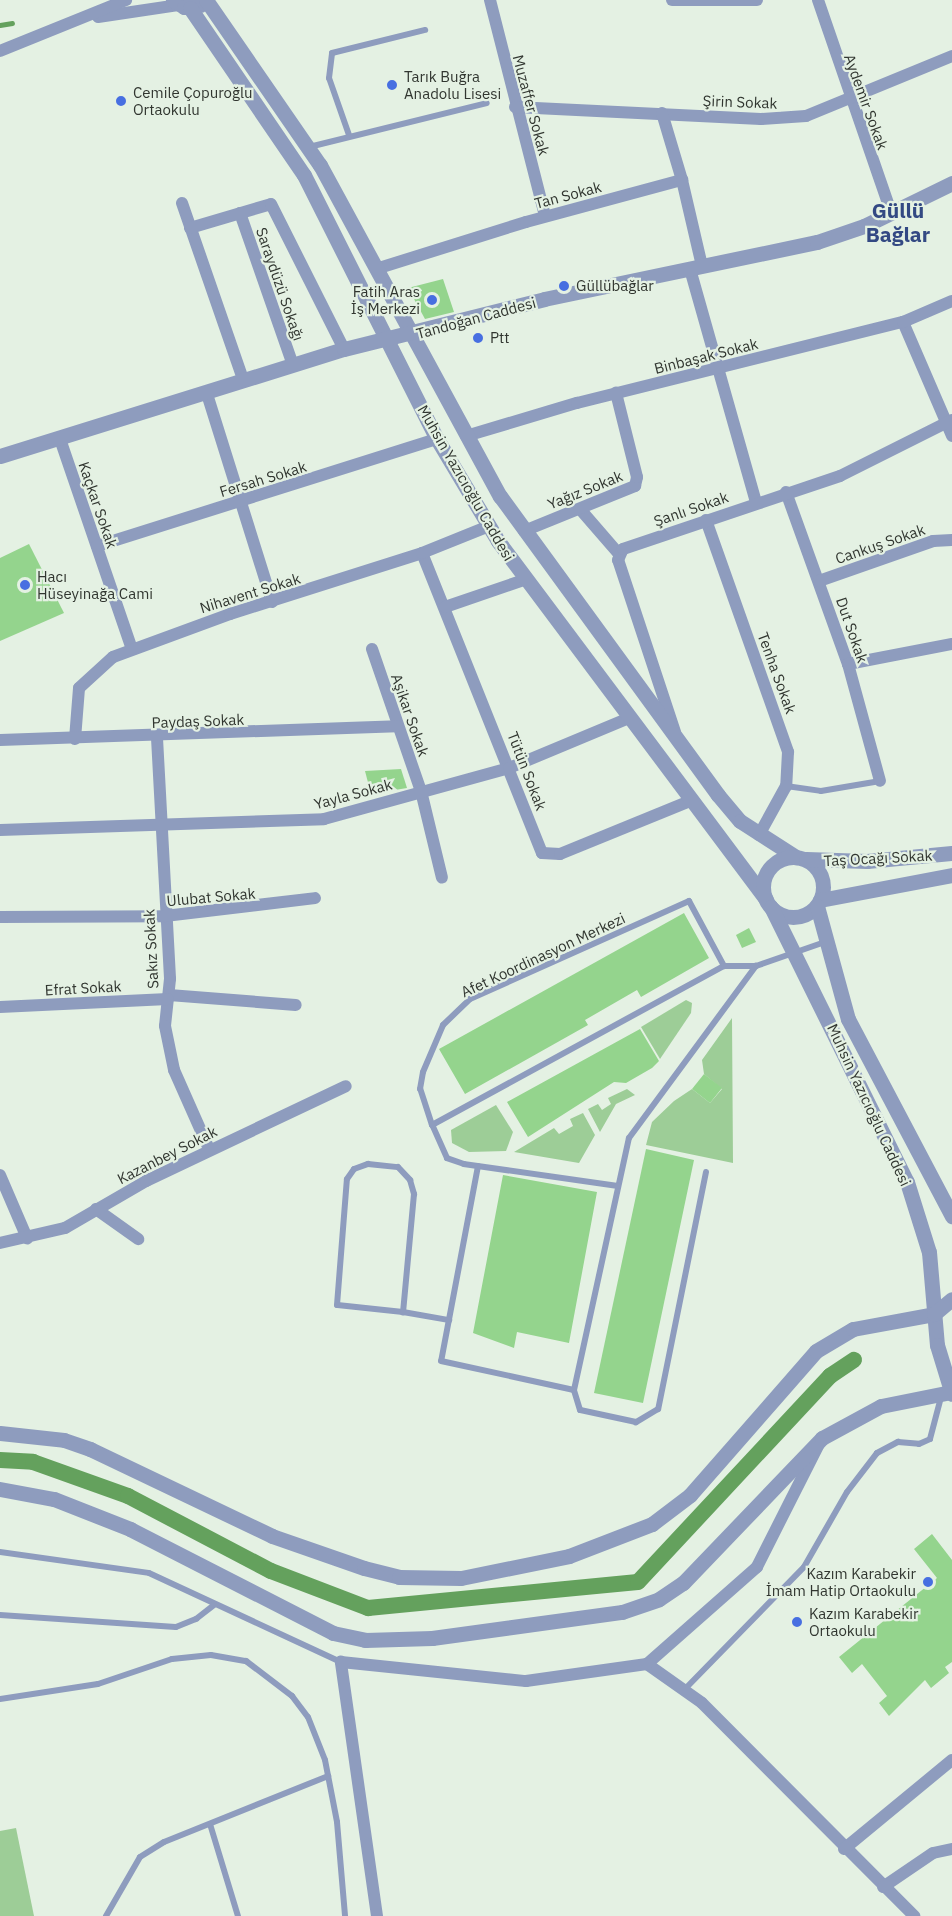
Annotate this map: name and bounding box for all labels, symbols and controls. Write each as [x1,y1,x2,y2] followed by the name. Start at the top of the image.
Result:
[840,52,892,152] street label: Aydemir Sokak
[509,53,553,157] street label: Muzaffer Sokak
[404,67,501,102] place label: Tarık Buğra Anadolu Lisesi
[385,78,399,92] marker: Tarık Buğra Anadolu Lisesi
[133,83,253,118] place label: Cemile Çopuroğlu Ortaokulu
[702,92,778,112] street label: Şirin Sokak
[114,94,128,108] marker: Cemile Çopuroğlu Ortaokulu
[533,177,603,213] street label: Tan Sokak
[866,197,930,247] district label: Güllü Bağlar
[252,225,308,343] street label: Saraydüzü Sokağı
[576,277,654,295] place label: Güllübağlar
[557,279,571,293] marker: Güllübağlar
[351,282,420,317] place label: Fatih Aras İş Merkezi
[414,293,538,343] street label: Tandoğan Caddesi
[425,293,439,307] marker: Fatih Aras İş Merkezi
[490,329,509,347] place label: Ptt
[471,331,485,345] marker: Ptt
[652,334,760,378] street label: Binbaşak Sokak
[414,402,518,564] street label: Muhsin Yazıcıoğlu Caddesi
[217,457,309,501] street label: Fersah Sokak
[75,459,121,551] street label: Kaçkar Sokak
[545,467,625,513] street label: Yağız Sokak
[651,488,731,530] street label: Şanlı Sokak
[833,520,927,568] street label: Cankuş Sokak
[37,567,153,602] place label: Hacı Hüseyinağa Cami
[197,569,303,617] street label: Nihavent Sokak
[18,578,32,592] marker: Hacı Hüseyinağa Cami
[832,595,872,665] street label: Dut Sokak
[754,630,800,716] street label: Tenha Sokak
[387,671,433,759] street label: Aşikar Sokak
[151,710,245,732] street label: Paydaş Sokak
[504,729,550,813] street label: Tütün Sokak
[312,775,394,813] street label: Yayla Sokak
[823,846,933,870] street label: Taş Ocağı Sokak
[166,884,256,910] street label: Ulubat Sokak
[140,909,162,989] street label: Sakız Sokak
[458,909,628,1001] street label: Afet Koordinasyon Merkezi
[44,977,122,999] street label: Efrat Sokak
[823,1021,915,1189] street label: Muhsin Yazıcıoğlu Caddesi
[114,1122,220,1188] street label: Kazanbey Sokak
[766,1564,916,1599] place label: Kazım Karabekir İmam Hatip Ortaokulu
[921,1575,935,1589] marker: Kazım Karabekir İmam Hatip Ortaokulu
[809,1604,918,1639] place label: Kazım Karabekir Ortaokulu
[790,1615,804,1629] marker: Kazım Karabekir Ortaokulu

